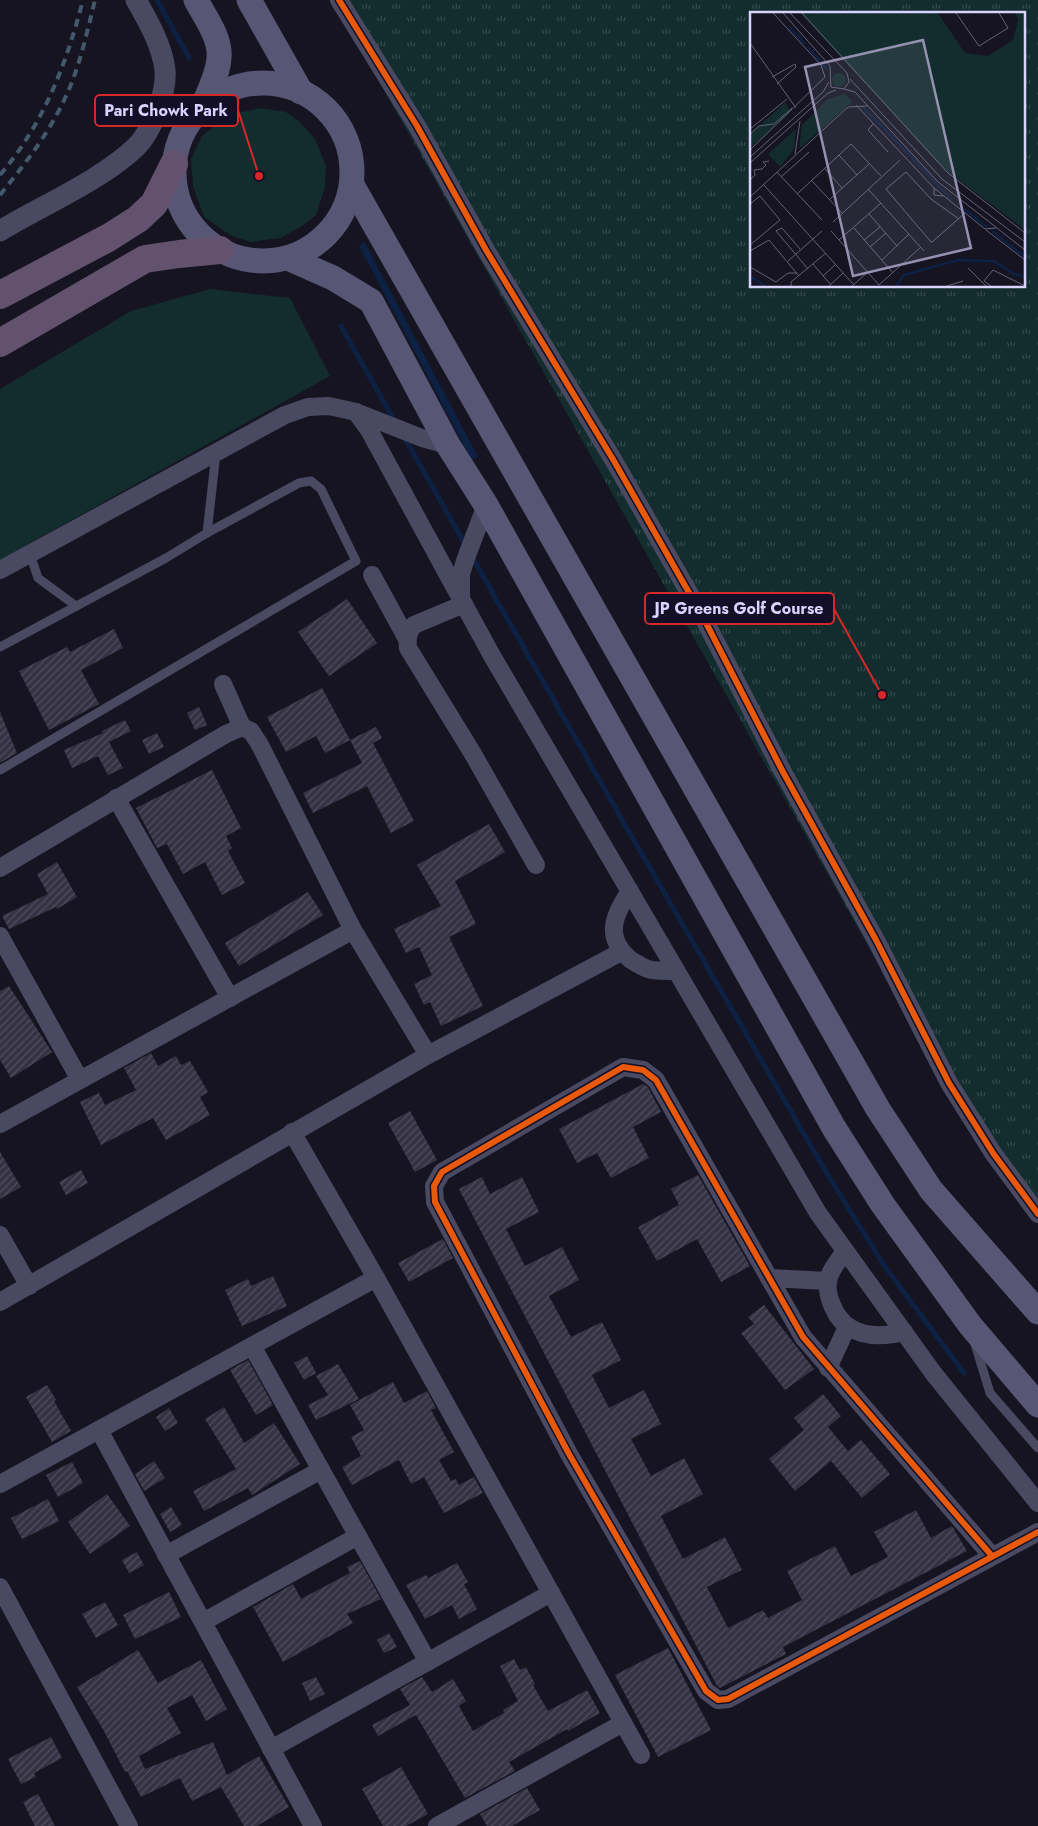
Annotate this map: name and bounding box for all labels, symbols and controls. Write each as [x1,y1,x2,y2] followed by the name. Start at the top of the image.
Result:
[750,12,1026,288] inset map
[95,95,238,126] callout: Pari Chowk Park
[104,99,229,122] text: Pari Chowk Park
[645,593,834,624] callout: JP Greens Golf Course
[651,597,824,620] text: JP Greens Golf Course

